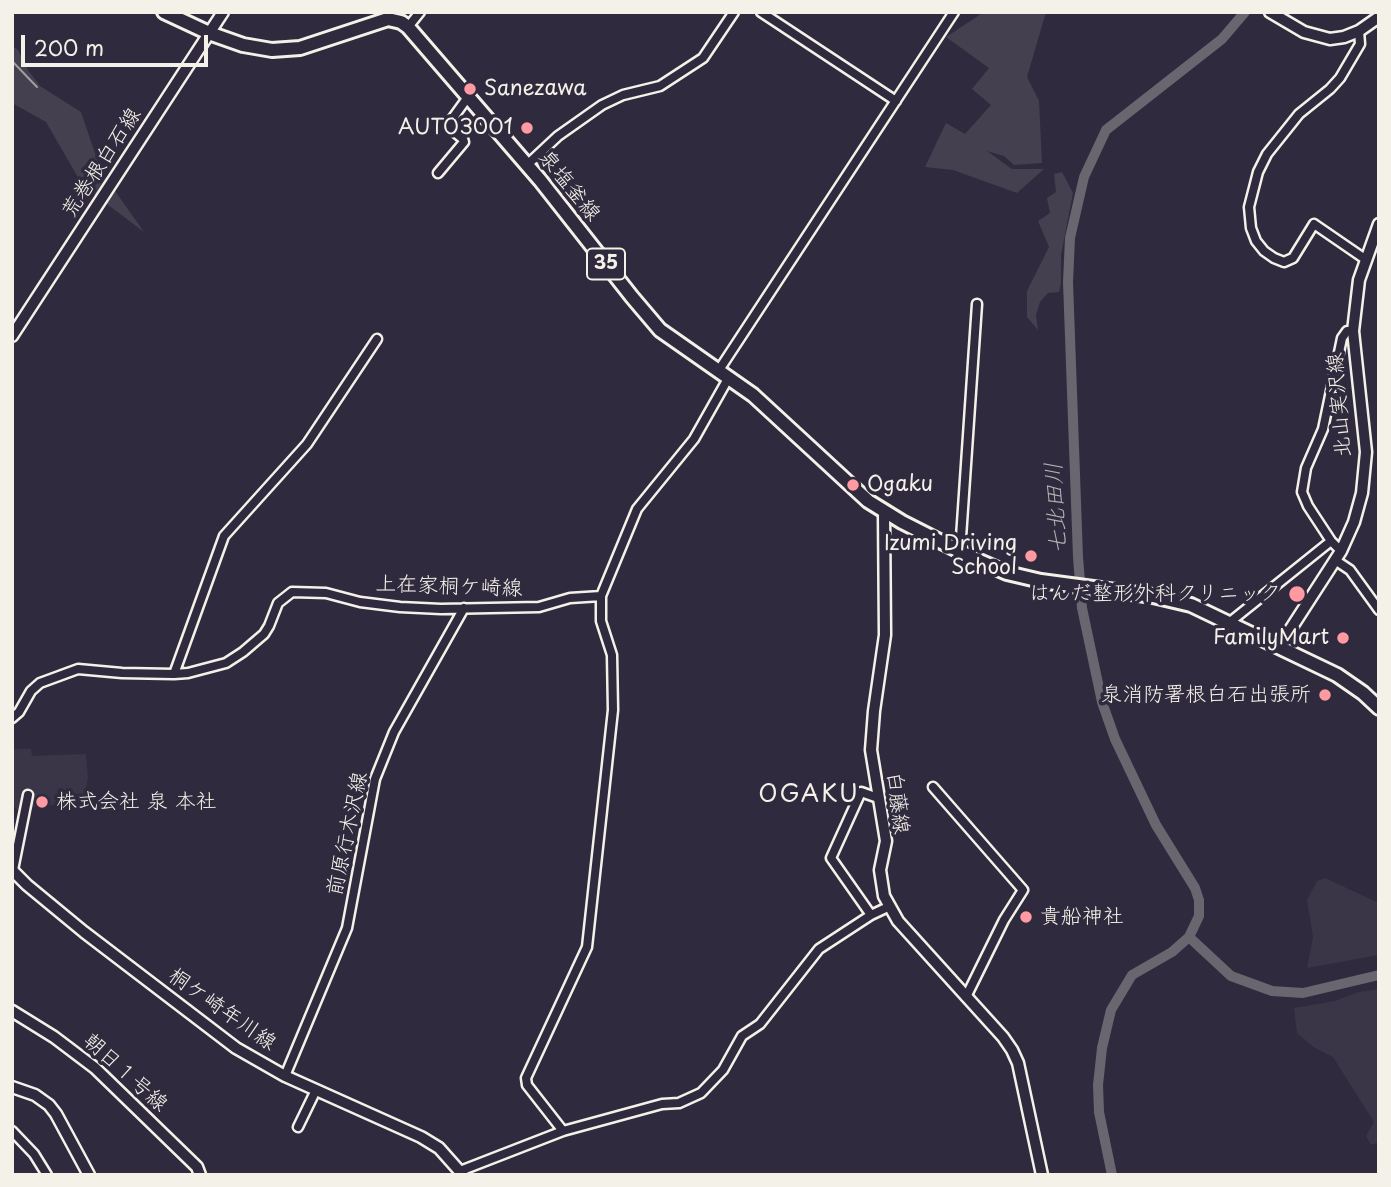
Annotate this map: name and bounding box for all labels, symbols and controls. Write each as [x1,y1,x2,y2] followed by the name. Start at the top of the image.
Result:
[24,21,212,65] scale bar
[34,31,104,63] text: 200 m
[484,76,586,102] place label: Sanezawa
[462,81,478,97] marker: Sanezawa
[57,103,147,223] street label: 荒巻根白石線
[398,115,513,141] place label: AUTO3001
[519,120,535,136] marker: AUTO3001
[533,145,605,227] street label: 泉塩釜線
[587,248,625,280] road number: 35
[1323,352,1357,458] street label: 北山実沢線
[1041,461,1073,555] water label: 七北田川
[867,472,933,498] place label: Ogaku
[845,477,861,493] marker: Ogaku
[884,531,1017,581] place label: Izumi Driving School
[1023,548,1039,564] marker: Izumi Driving School
[375,572,523,602] street label: 上在家桐ケ崎線
[1029,581,1281,607] place label: はんだ整形外科クリニック
[1287,584,1307,604] marker: はんだ整形外科クリニック
[1213,625,1329,651] place label: FamilyMart
[1335,630,1351,646] marker: FamilyMart
[1101,682,1311,708] place label: 泉消防署根白石出張所
[1317,687,1333,703] marker: 泉消防署根白石出張所
[323,770,373,898] street label: 前原行木沢線
[881,770,913,836] street label: 白藤線
[759,781,859,809] district label: OGAKU
[56,789,217,815] place label: 株式会社 泉 本社
[34,794,50,810] marker: 株式会社 泉 本社
[1040,904,1124,930] place label: 貴船神社
[1018,909,1034,925] marker: 貴船神社
[163,964,281,1056] street label: 桐ケ崎年川線
[78,1029,172,1117] street label: 朝日１号線

